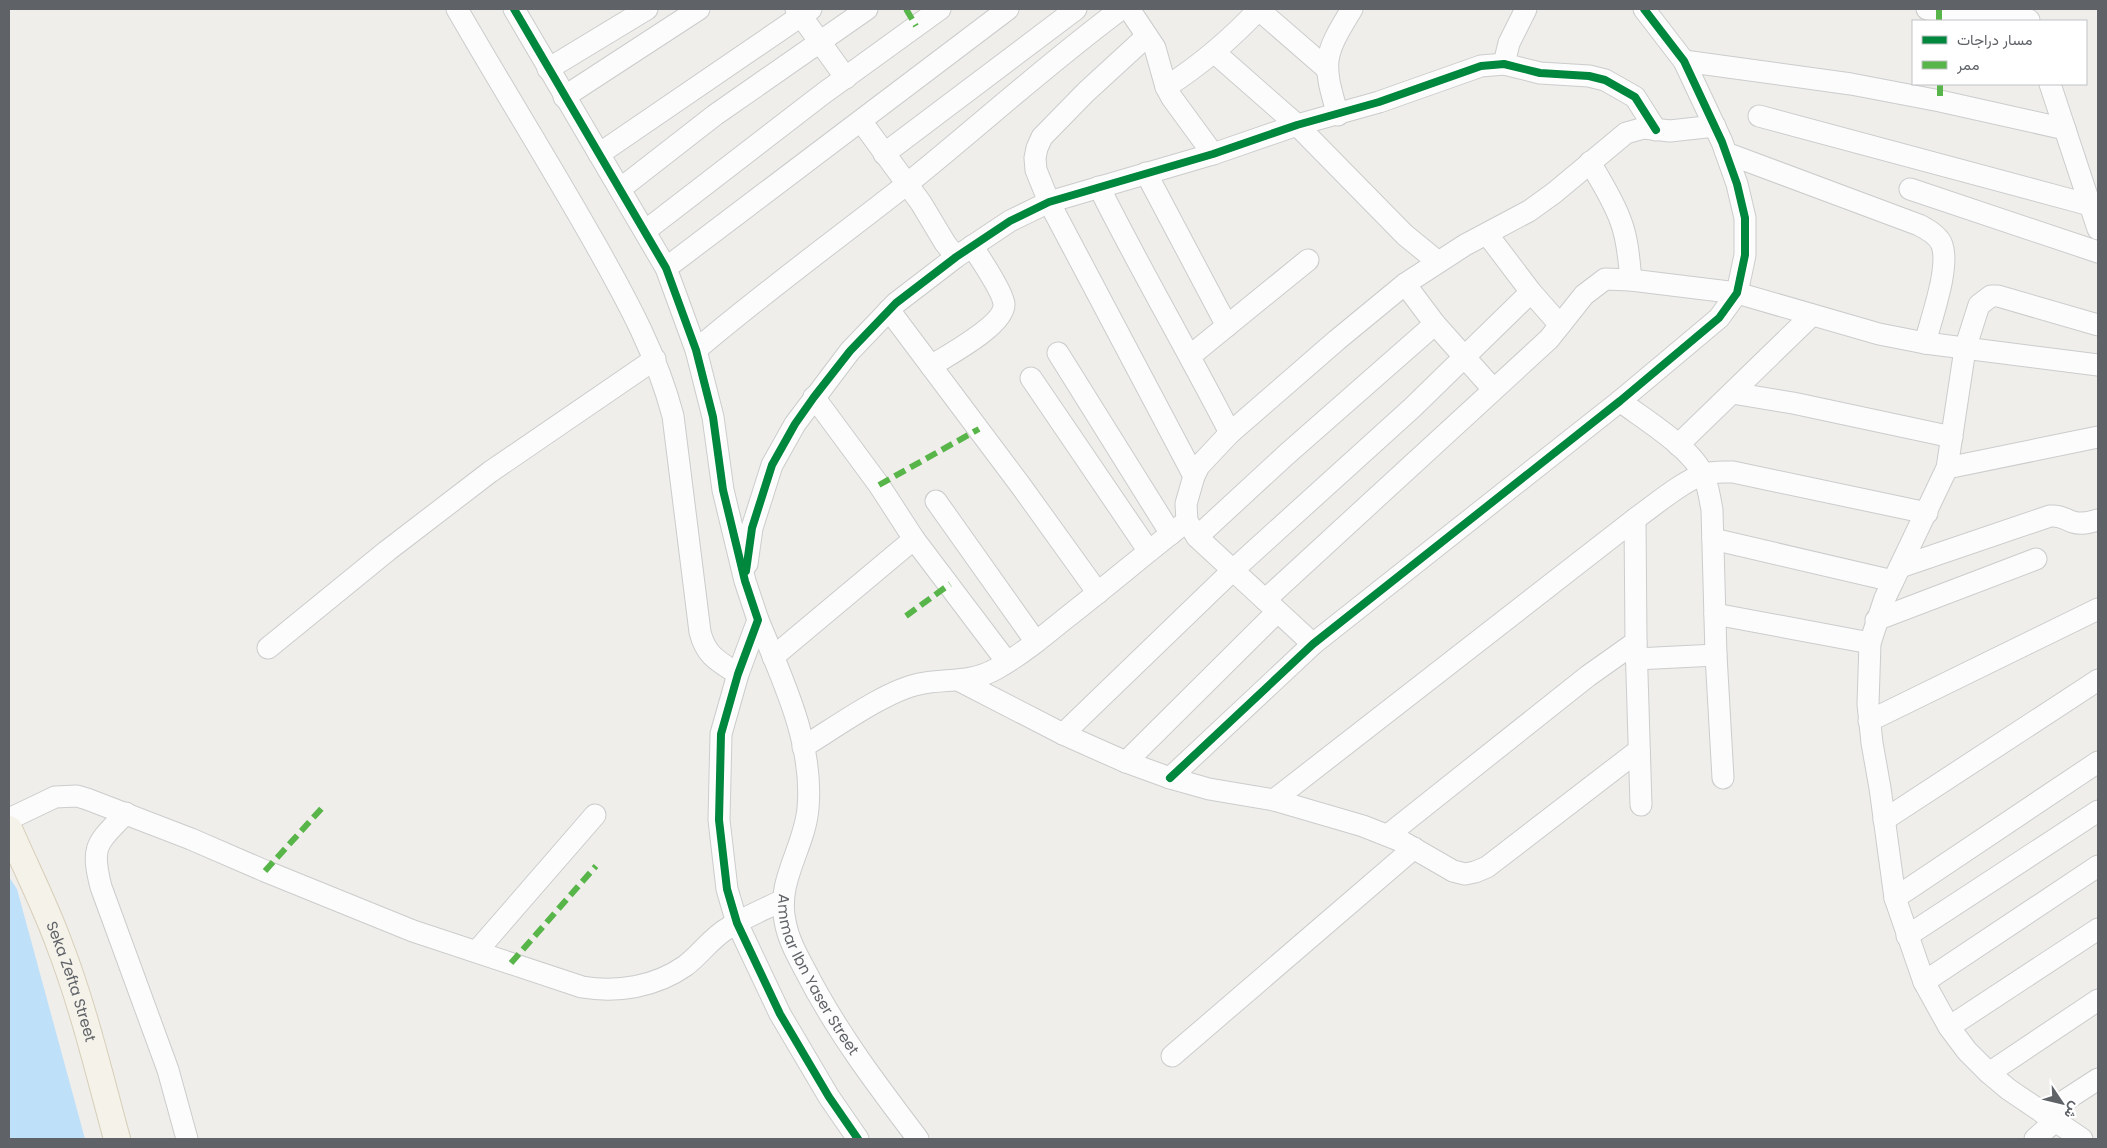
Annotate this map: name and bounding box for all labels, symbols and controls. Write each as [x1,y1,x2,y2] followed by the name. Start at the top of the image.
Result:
[1912,20,2087,85] legend
[1957,29,2033,50] text: مسار دراجات
[1956,54,1979,75] text: ممر
[773,893,864,1059] street label: Ammar Ibn Yaser Street
[41,918,101,1044] street label: Seka Zefta Street
[2037,1078,2087,1128] north arrow
[2060,1098,2086,1123] text: ش

